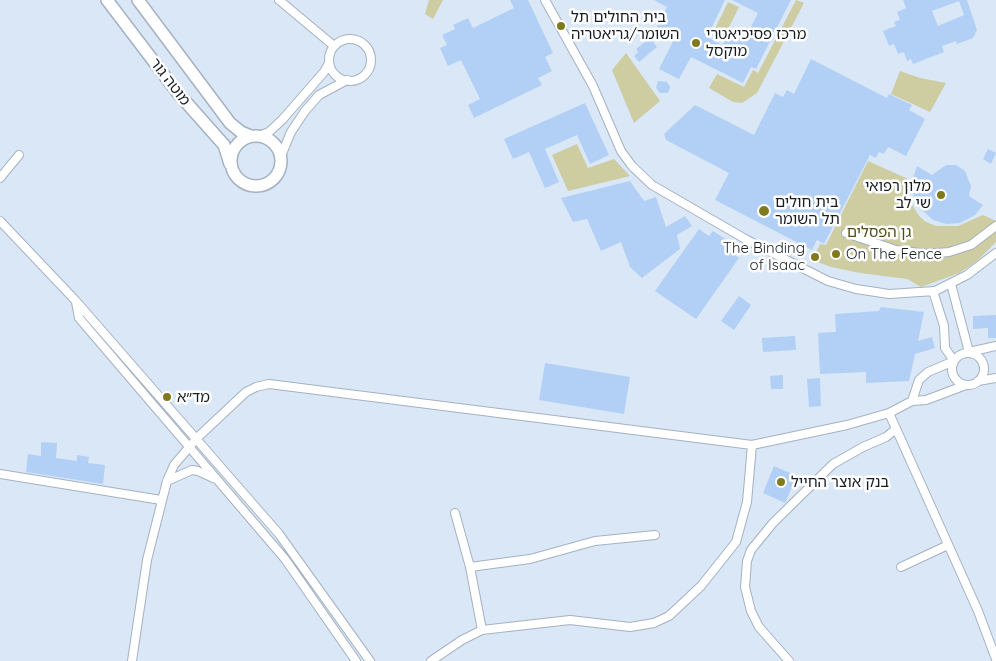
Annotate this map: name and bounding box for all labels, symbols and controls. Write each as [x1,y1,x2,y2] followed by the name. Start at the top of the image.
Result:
[571,8,680,43] place label: בית החולים תל השומר/גריאטריה
[555,20,567,32] marker: בית החולים תל השומר/גריאטריה
[706,25,806,60] place label: מרכז פסיכיאטרי מוקסל
[690,37,702,49] marker: מרכז פסיכיאטרי מוקסל
[146,55,194,109] street label: מוטה גור
[865,177,931,212] place label: מלון רפואי שי לב
[935,189,947,201] marker: מלון רפואי שי לב
[775,193,840,228] place label: בית חולים תל השומר
[757,204,771,218] marker: בית חולים תל השומר
[847,223,911,241] park label: גן הפסלים
[723,239,805,274] place label: The Binding of Isaac
[846,245,942,263] place label: On The Fence
[830,248,842,260] marker: On The Fence
[809,251,821,263] marker: The Binding of Isaac
[177,388,210,406] place label: מד״א
[161,391,173,403] marker: מד״א
[791,473,889,491] place label: בנק אוצר החייל
[775,476,787,488] marker: בנק אוצר החייל

